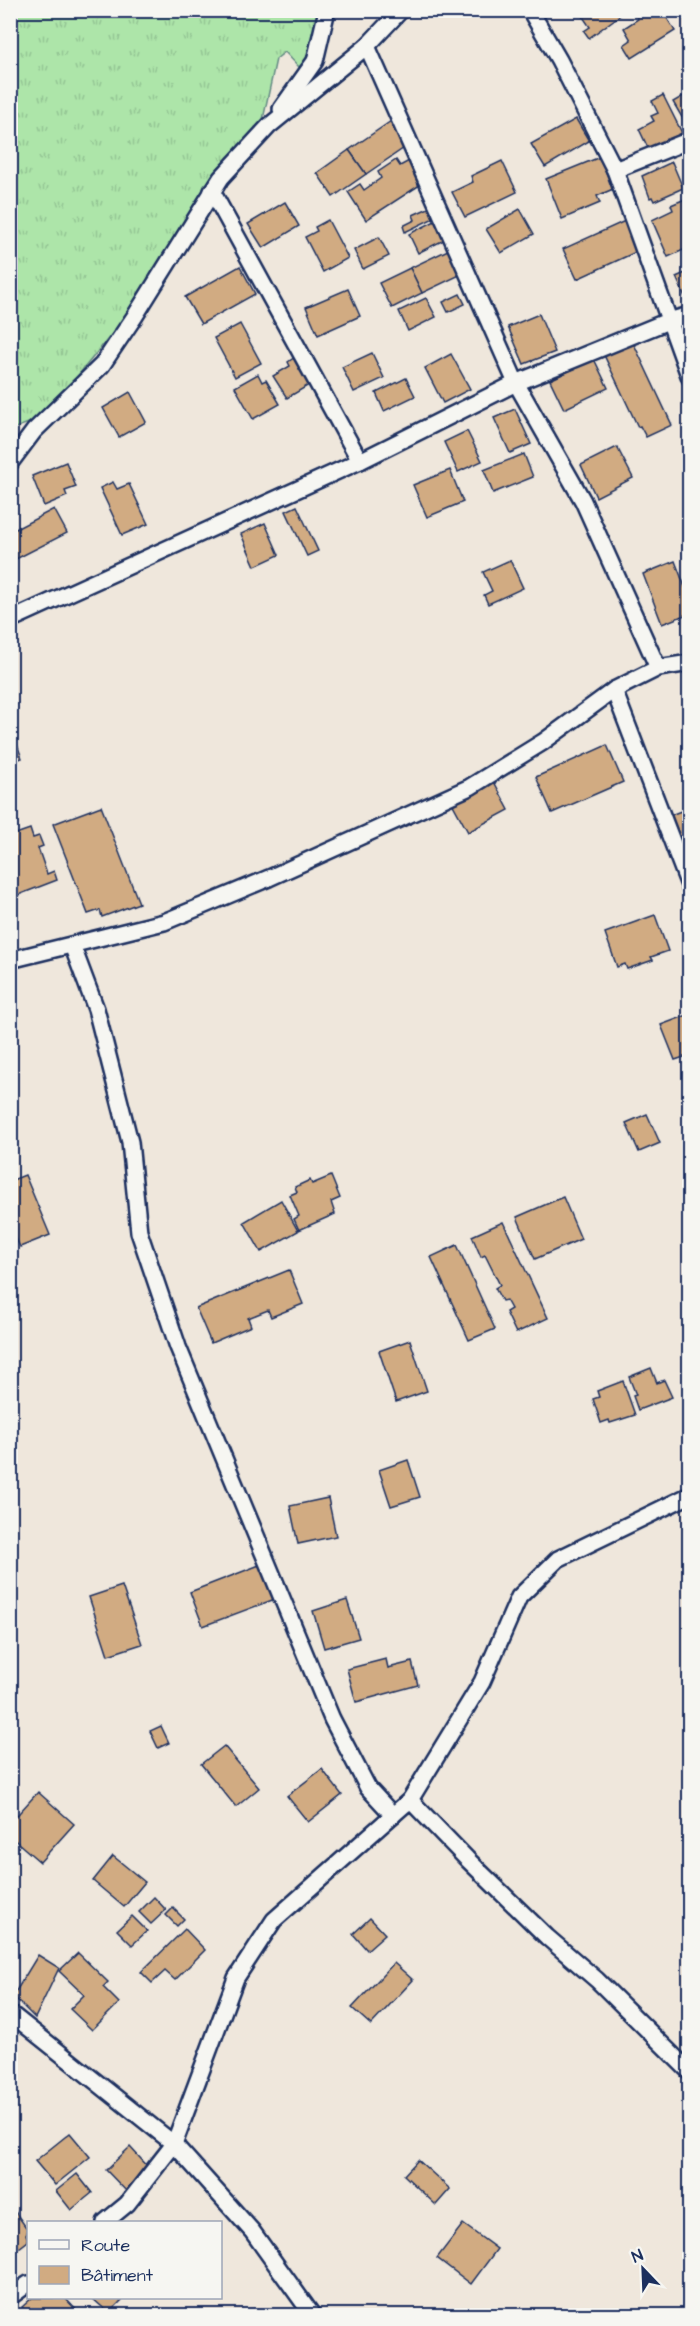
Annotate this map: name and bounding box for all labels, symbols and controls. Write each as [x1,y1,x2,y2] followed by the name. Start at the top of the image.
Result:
[27,2221,222,2299] legend
[81,2233,130,2258] text: Route
[613,2239,673,2299] north arrow
[629,2244,646,2268] text: N
[81,2263,154,2288] text: Bâtiment

